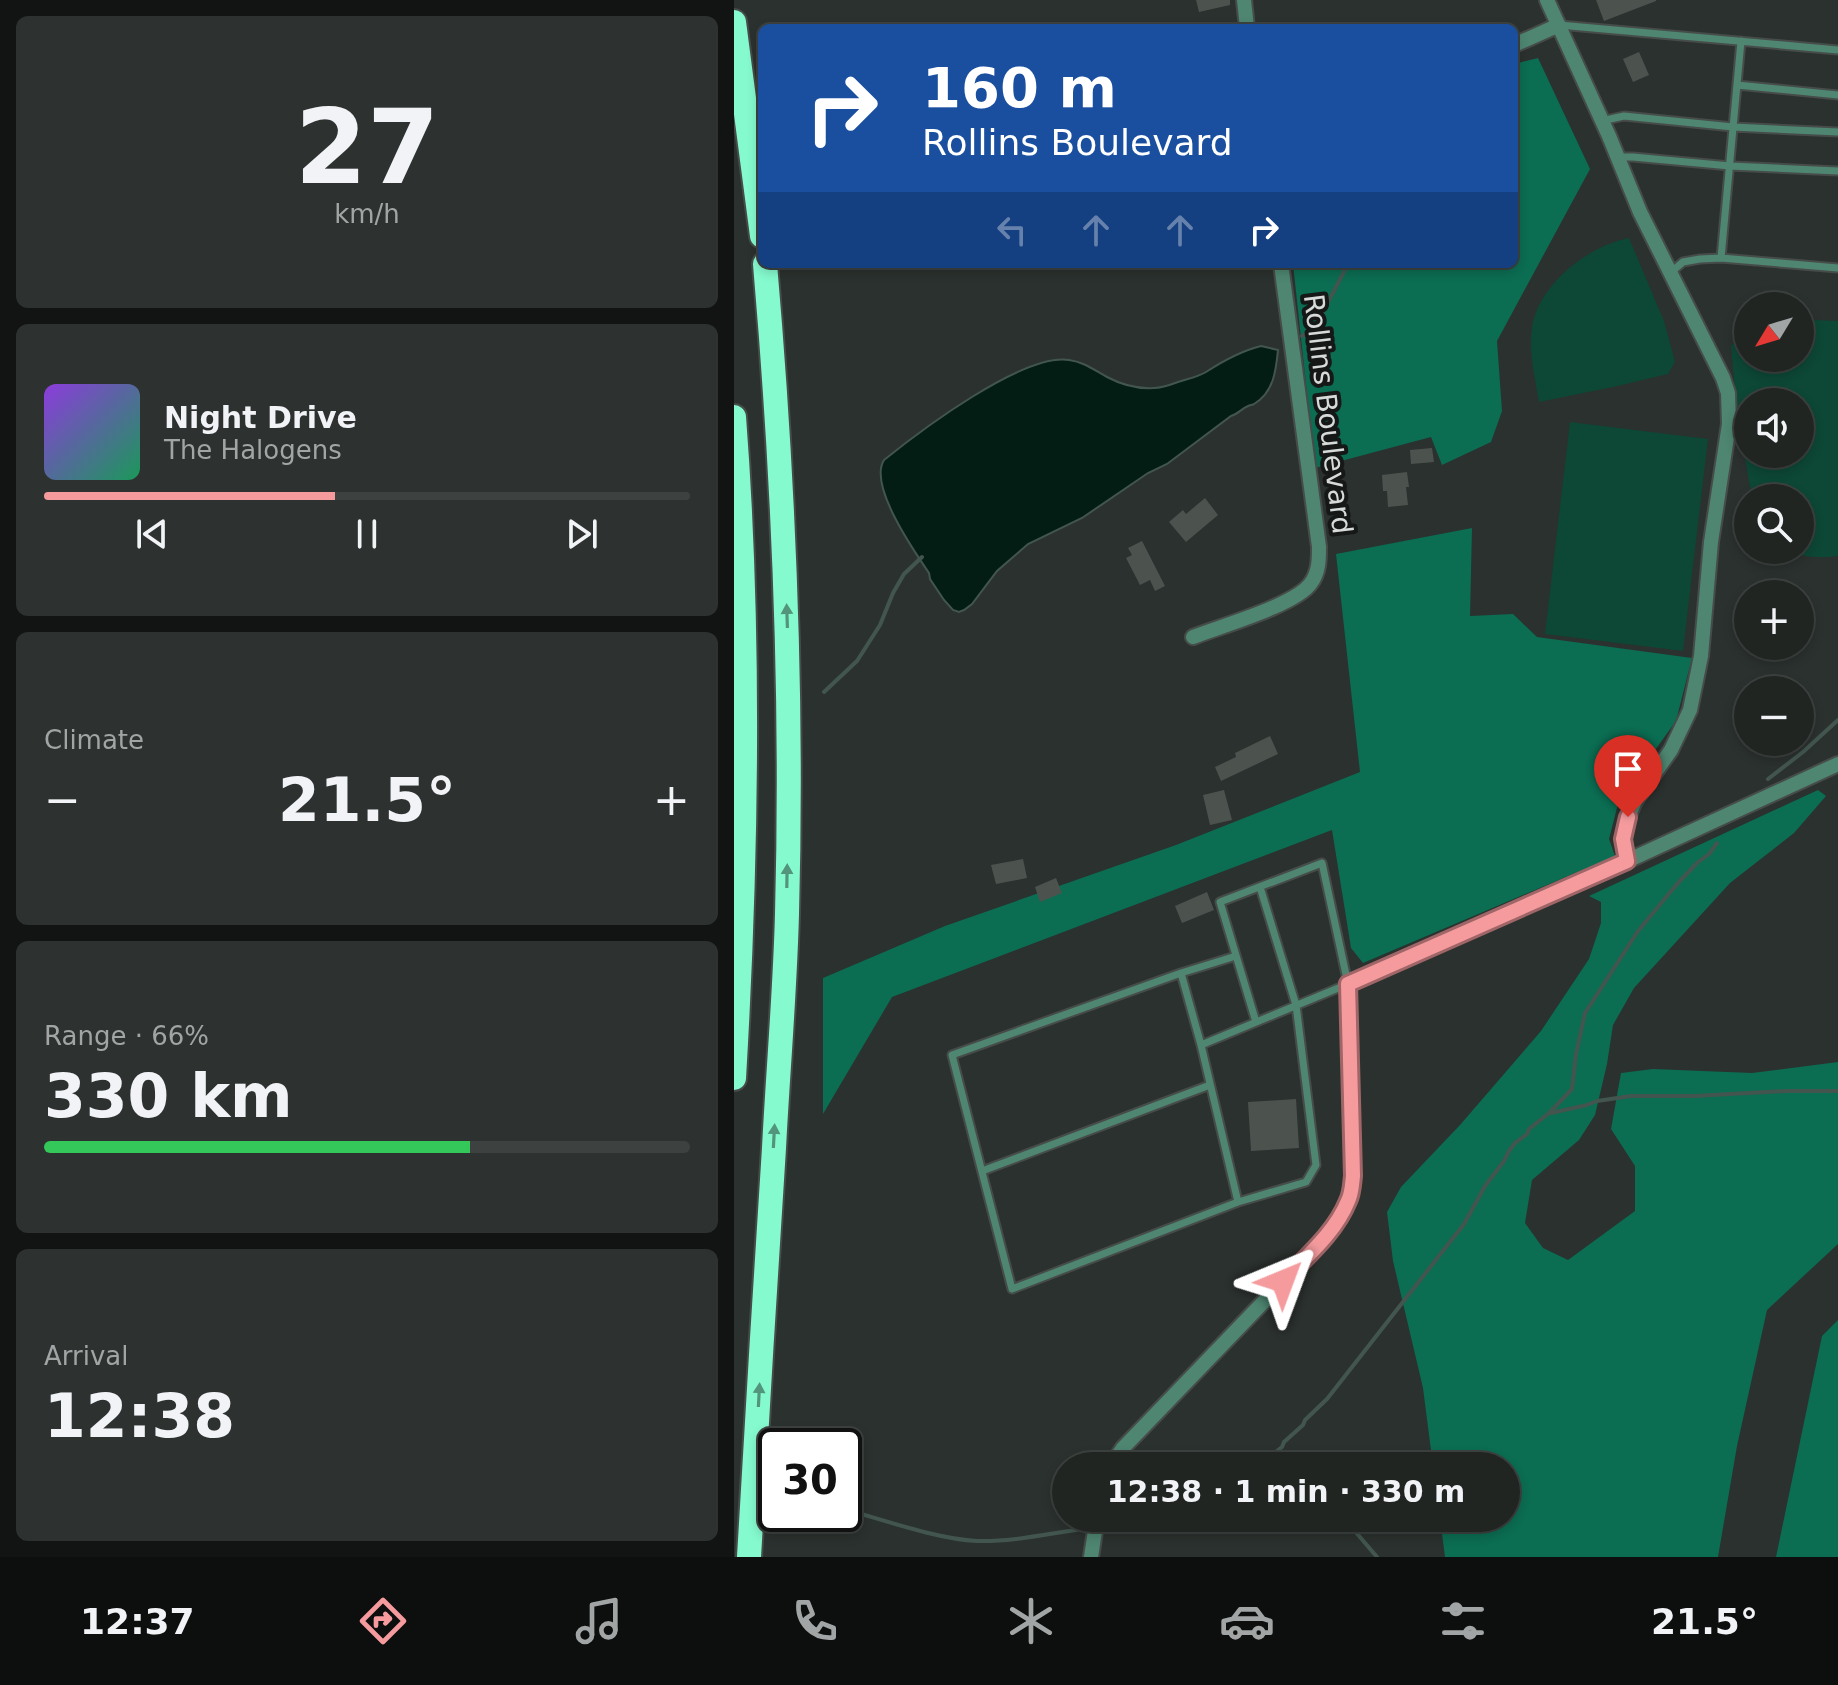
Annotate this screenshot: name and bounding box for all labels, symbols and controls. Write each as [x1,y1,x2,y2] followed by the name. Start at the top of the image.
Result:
[922,55,1117,120] text: 160 m
[790,56,894,160] icon: right
[295,86,439,208] text: 27
[922,122,1233,163] text: Rollins Boulevard
[334,199,400,229] text: km/h
[990,208,1034,252] icon: left
[1074,208,1118,252] icon: ahead
[1158,208,1202,252] icon: ahead
[1242,208,1286,252] icon: right
[1297,292,1359,536] street label: Rollins Boulevard
[1734,292,1814,372] north arrow
[1734,292,1814,756] map controls
[1734,388,1814,468] button: sound
[164,400,357,435] text: Night Drive
[164,435,342,465] text: The Halogens
[1734,484,1814,564] button: search
[130,512,174,556] icon: previous
[345,512,389,556] icon: pause
[560,512,604,556] icon: next
[1734,580,1814,660] button: +
[781,603,794,628] one-way arrow
[1734,676,1814,756] button: −
[44,725,144,755] text: Climate
[1594,735,1662,817] pin
[1606,747,1650,791] icon: arrive
[278,765,456,835] text: 21.5°
[44,774,81,825] text: −
[653,774,690,825] text: +
[781,863,794,888] one-way arrow
[44,1021,209,1051] text: Range · 66%
[44,1061,293,1131] text: 330 km
[768,1123,781,1148] one-way arrow
[1241,1239,1325,1323] position arrow
[44,1341,128,1371] text: Arrival
[44,1381,235,1451] text: 12:38
[752,1382,765,1407] one-way arrow
[758,1428,862,1532] speed limit sign: 30
[1107,1474,1465,1509] text: 12:38 · 1 min · 330 m
[355,1593,411,1649] icon: directions
[571,1593,627,1649] icon: music
[787,1593,843,1649] icon: phone
[1003,1593,1059,1649] icon: climate
[1219,1593,1275,1649] icon: car
[1435,1593,1491,1649] icon: filters
[80,1601,195,1642] text: 12:37
[1651,1601,1758,1642] text: 21.5°

